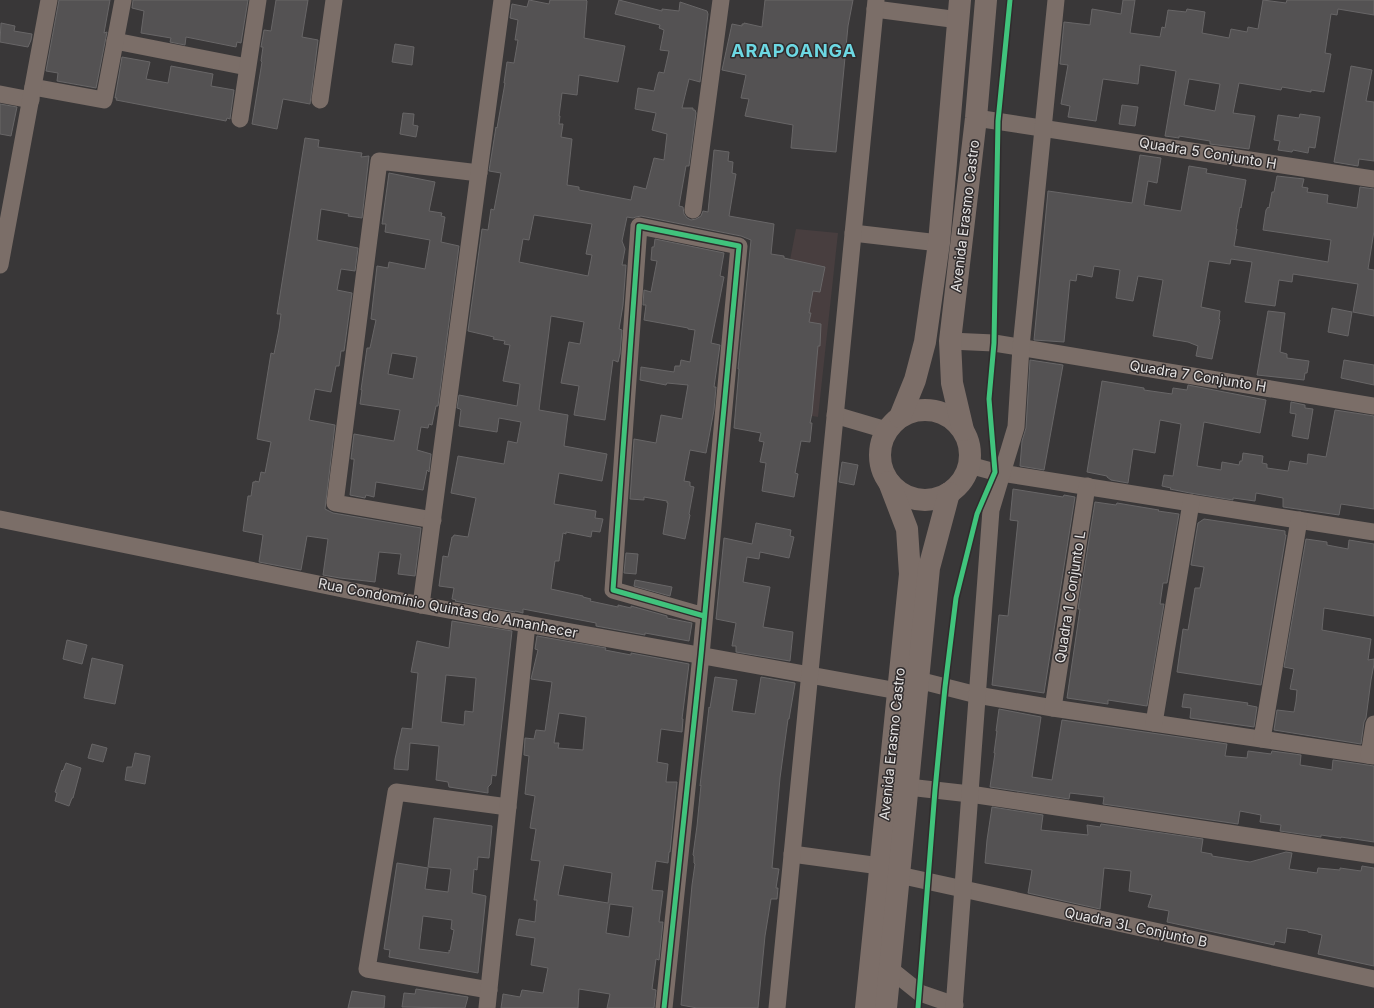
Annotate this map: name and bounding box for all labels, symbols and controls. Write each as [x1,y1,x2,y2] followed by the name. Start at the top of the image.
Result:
[731,40,857,61] district label: ARAPOANGA
[1138,133,1278,172] street label: Quadra 5 Conjunto H
[947,139,982,293] street label: Avenida Erasmo Castro
[1128,356,1268,395] street label: Quadra 7 Conjunto H
[1051,530,1088,664] street label: Quadra 1 Conjunto L
[317,574,579,641] street label: Rua Condomínio Quintas do Amanhecer
[875,667,908,821] street label: Avenida Erasmo Castro
[1063,903,1209,950] street label: Quadra 3L Conjunto B

